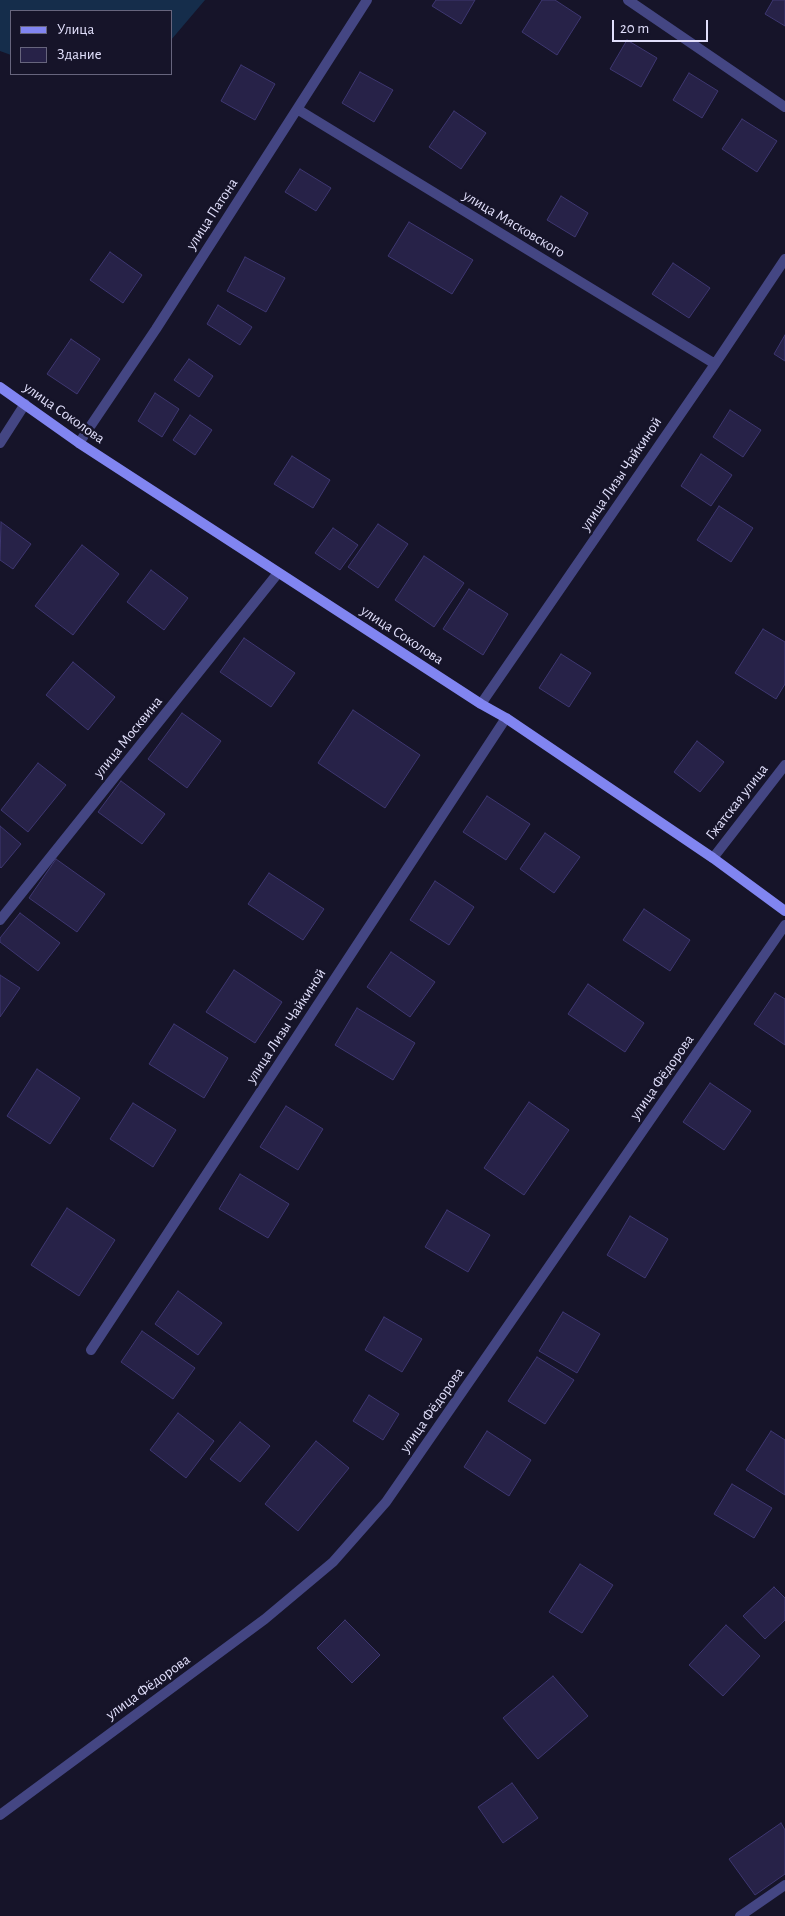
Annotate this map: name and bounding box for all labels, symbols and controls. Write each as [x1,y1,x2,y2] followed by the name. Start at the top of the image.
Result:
[10,10,172,75] legend
[615,10,711,42] scale bar
[620,21,649,36] text: 20 m
[57,22,94,37] text: Улица
[57,47,102,62] text: Здание
[182,175,242,253] street label: улица Патона
[460,186,568,262] street label: улица Мясковского
[20,378,108,448] street label: улица Соколова
[576,414,666,534] street label: улица Лизы Чайкиной
[357,602,447,668] street label: улица Соколова
[90,693,166,781] street label: улица Москвина
[702,761,772,843] street label: Гжатская улица
[242,965,330,1087] street label: улица Лизы Чайкиной
[626,1031,698,1123] street label: улица Фёдорова
[396,1364,468,1456] street label: улица Фёдорова
[102,1650,194,1724] street label: улица Фёдорова

